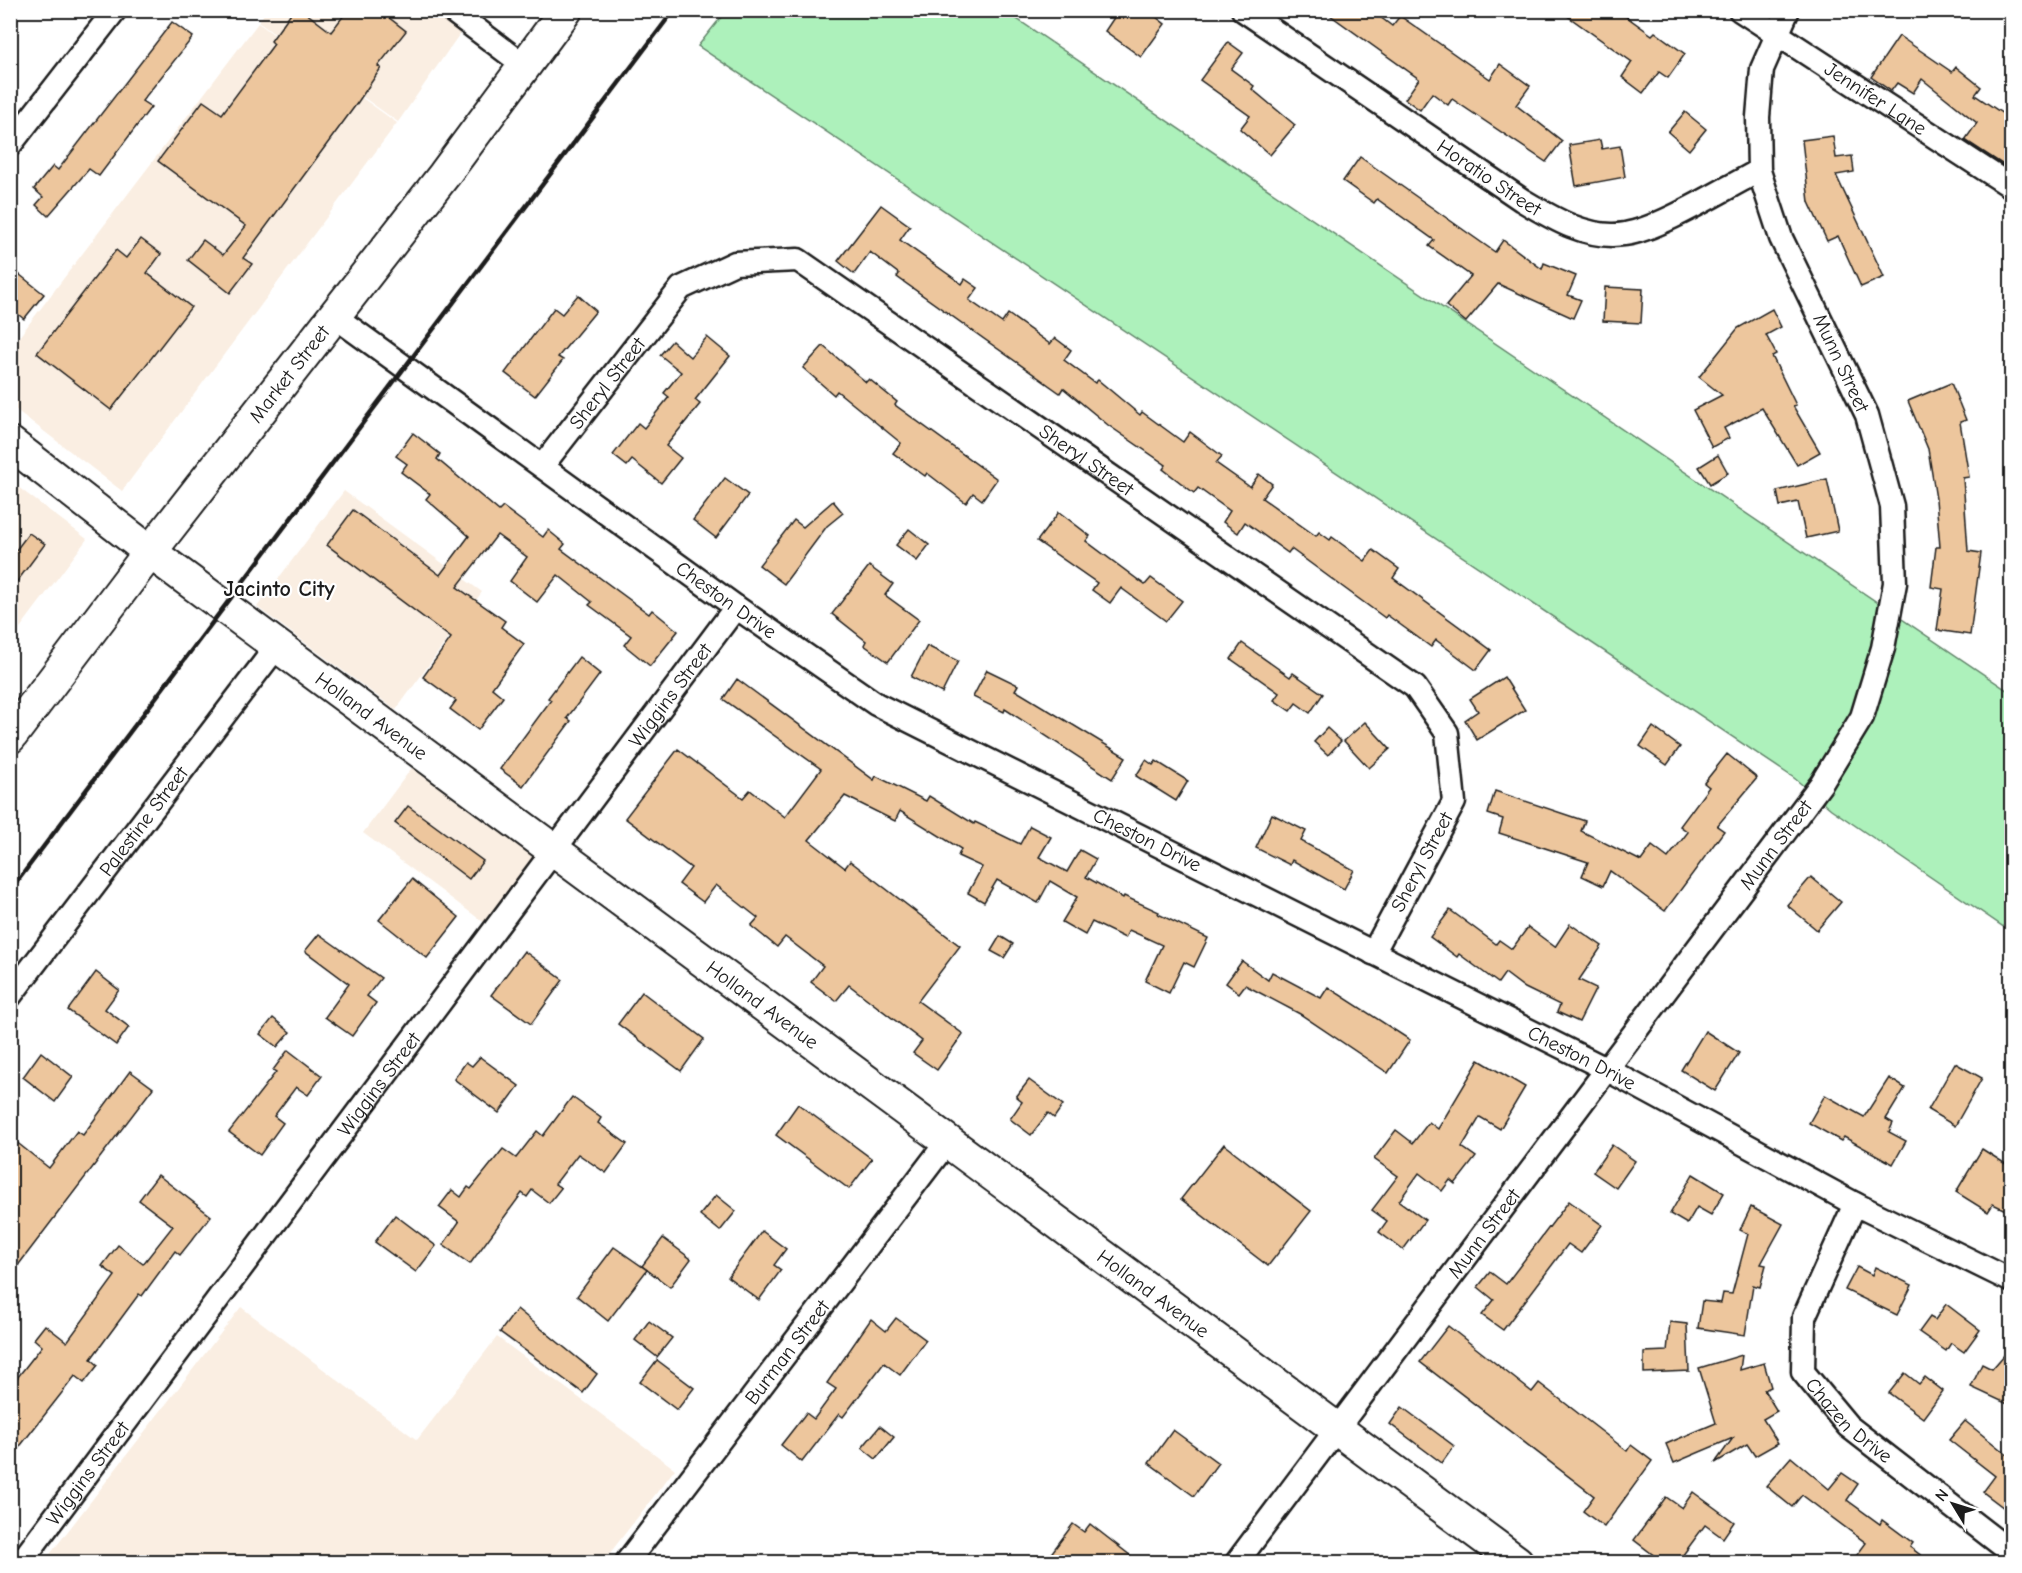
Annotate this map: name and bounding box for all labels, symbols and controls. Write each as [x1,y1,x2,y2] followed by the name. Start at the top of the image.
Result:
[1821,57,1931,140] street label: Jennifer Lane
[1433,134,1547,221] street label: Horatio Street
[1808,310,1874,417] street label: Munn Street
[244,320,335,427] street label: Market Street
[564,332,651,433] street label: Sheryl Street
[1035,419,1139,501] street label: Sheryl Street
[672,556,781,643] street label: Cheston Drive
[224,576,335,602] district label: Jacinto City
[624,638,717,752] street label: Wiggins Street
[311,667,432,765] street label: Holland Avenue
[94,761,193,880] street label: Palestine Street
[1734,794,1817,894] street label: Munn Street
[1089,803,1205,876] street label: Cheston Drive
[1386,807,1459,916] street label: Sheryl Street
[702,956,823,1053] street label: Holland Avenue
[1524,1020,1640,1094] street label: Cheston Drive
[332,1027,426,1141] street label: Wiggins Street
[1443,1183,1525,1283] street label: Munn Street
[1093,1244,1214,1342] street label: Holland Avenue
[740,1294,835,1409] street label: Burman Street
[1801,1373,1897,1468] street label: Chazen Drive
[41,1416,135,1530] street label: Wiggins Street
[1923,1474,1983,1534] north arrow
[1932,1486,1952,1505] text: N

